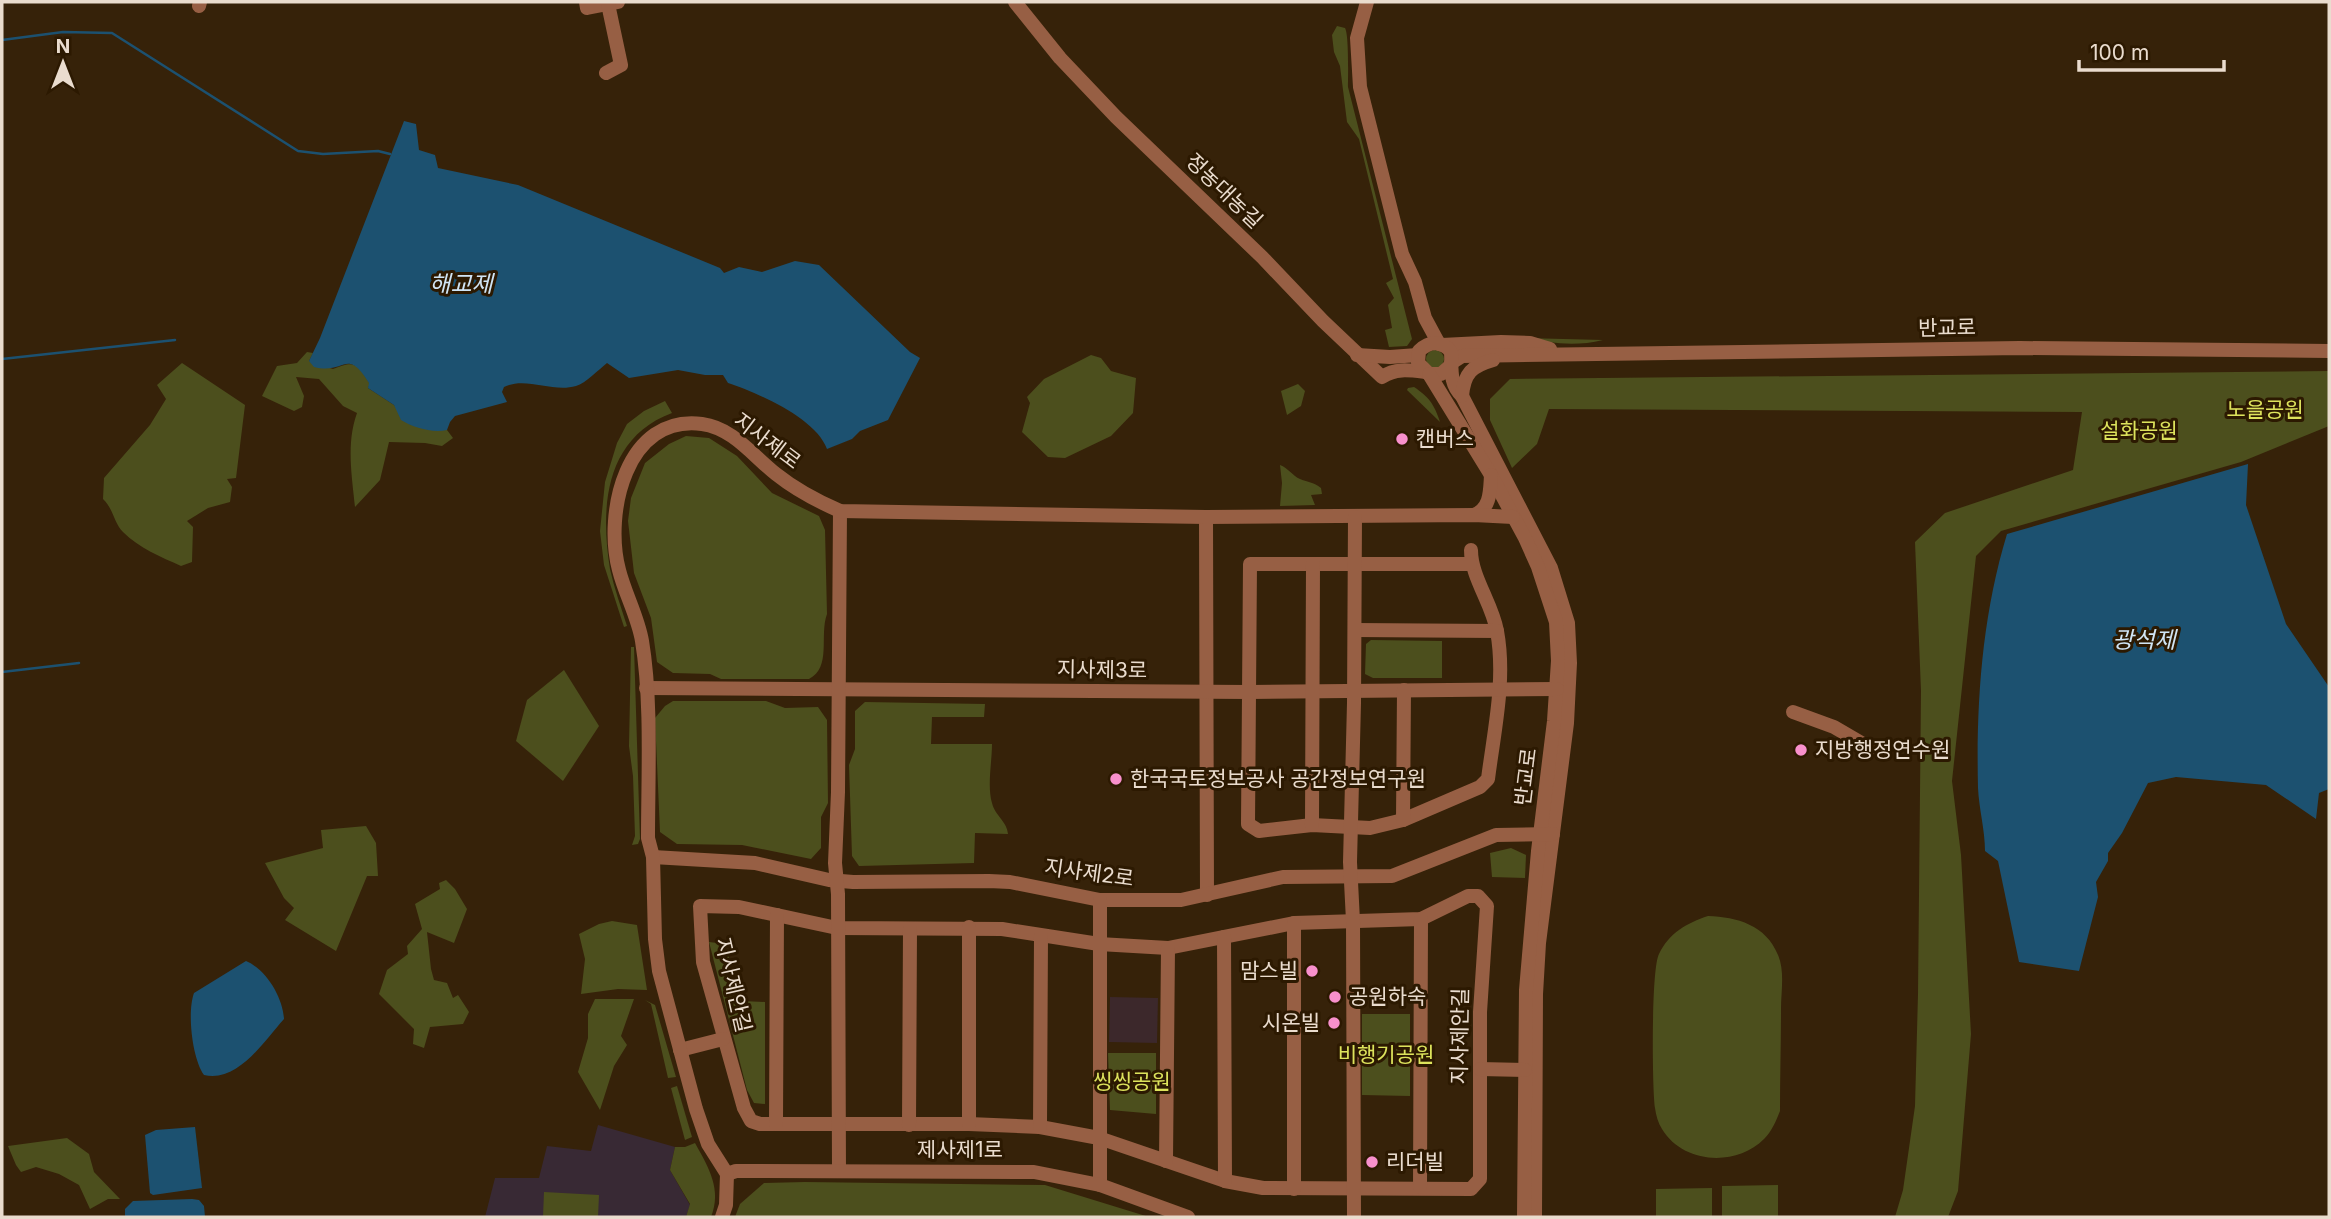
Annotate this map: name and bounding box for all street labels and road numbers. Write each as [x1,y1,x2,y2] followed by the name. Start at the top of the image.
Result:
[1181,148,1268,233] street label: 정농대농길
[1918,314,1976,341] street label: 반교로
[729,407,806,474] street label: 지사제로
[1057,656,1147,683] street label: 지사제3로
[1510,747,1541,807] street label: 반교로
[1043,854,1135,891] street label: 지사제2로
[710,935,757,1035] street label: 지사제안길
[1446,987,1473,1085] street label: 지사제안길
[917,1137,1003,1162] street label: 제사제1로

